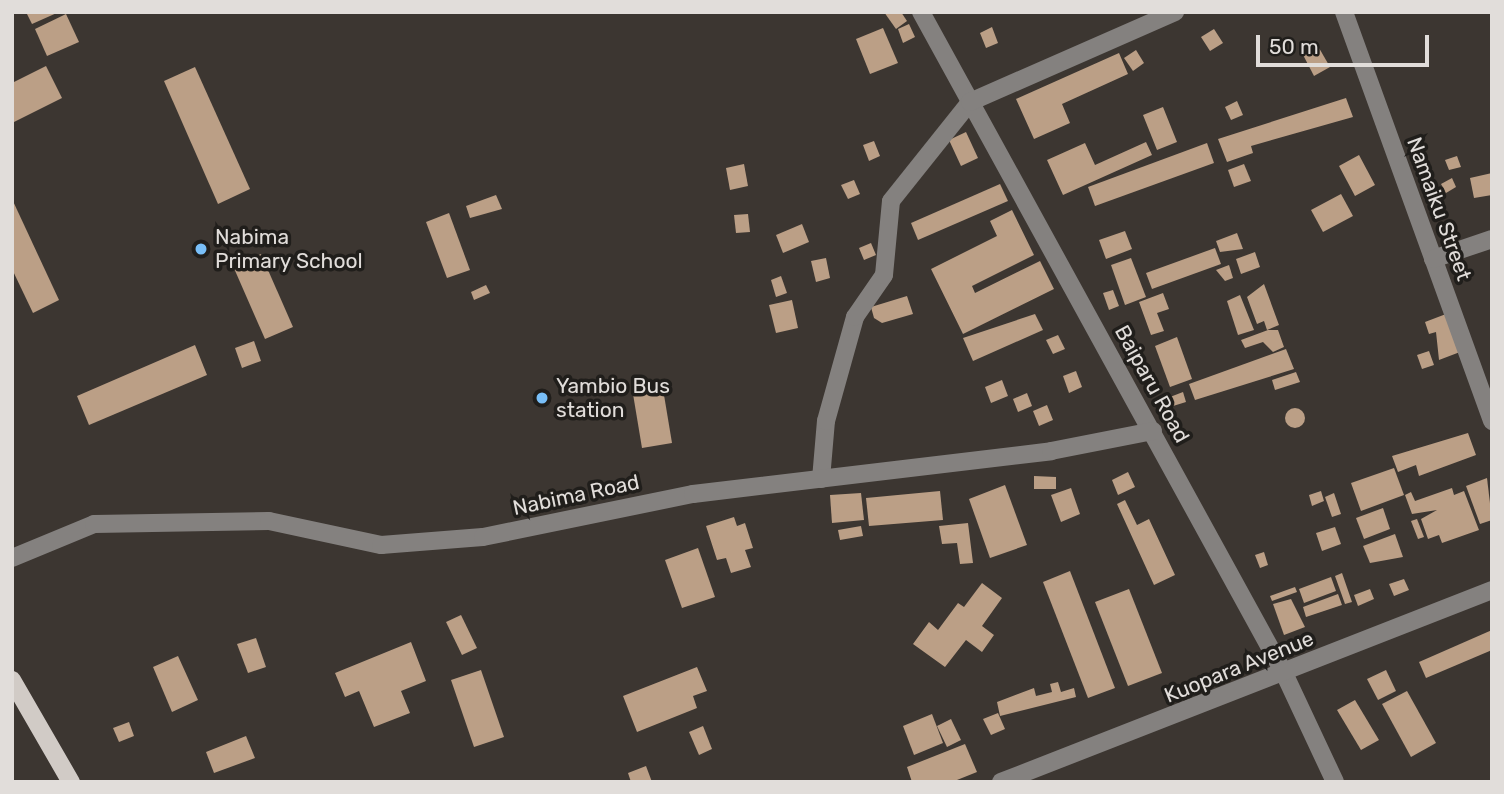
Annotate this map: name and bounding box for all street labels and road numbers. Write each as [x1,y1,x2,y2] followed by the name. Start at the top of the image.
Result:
[1401,134,1477,284] street label: Namaiku Street
[1109,321,1195,447] street label: Baiparu Road
[510,469,642,521] street label: Nabima Road
[1161,626,1317,708] street label: Kuopara Avenue

